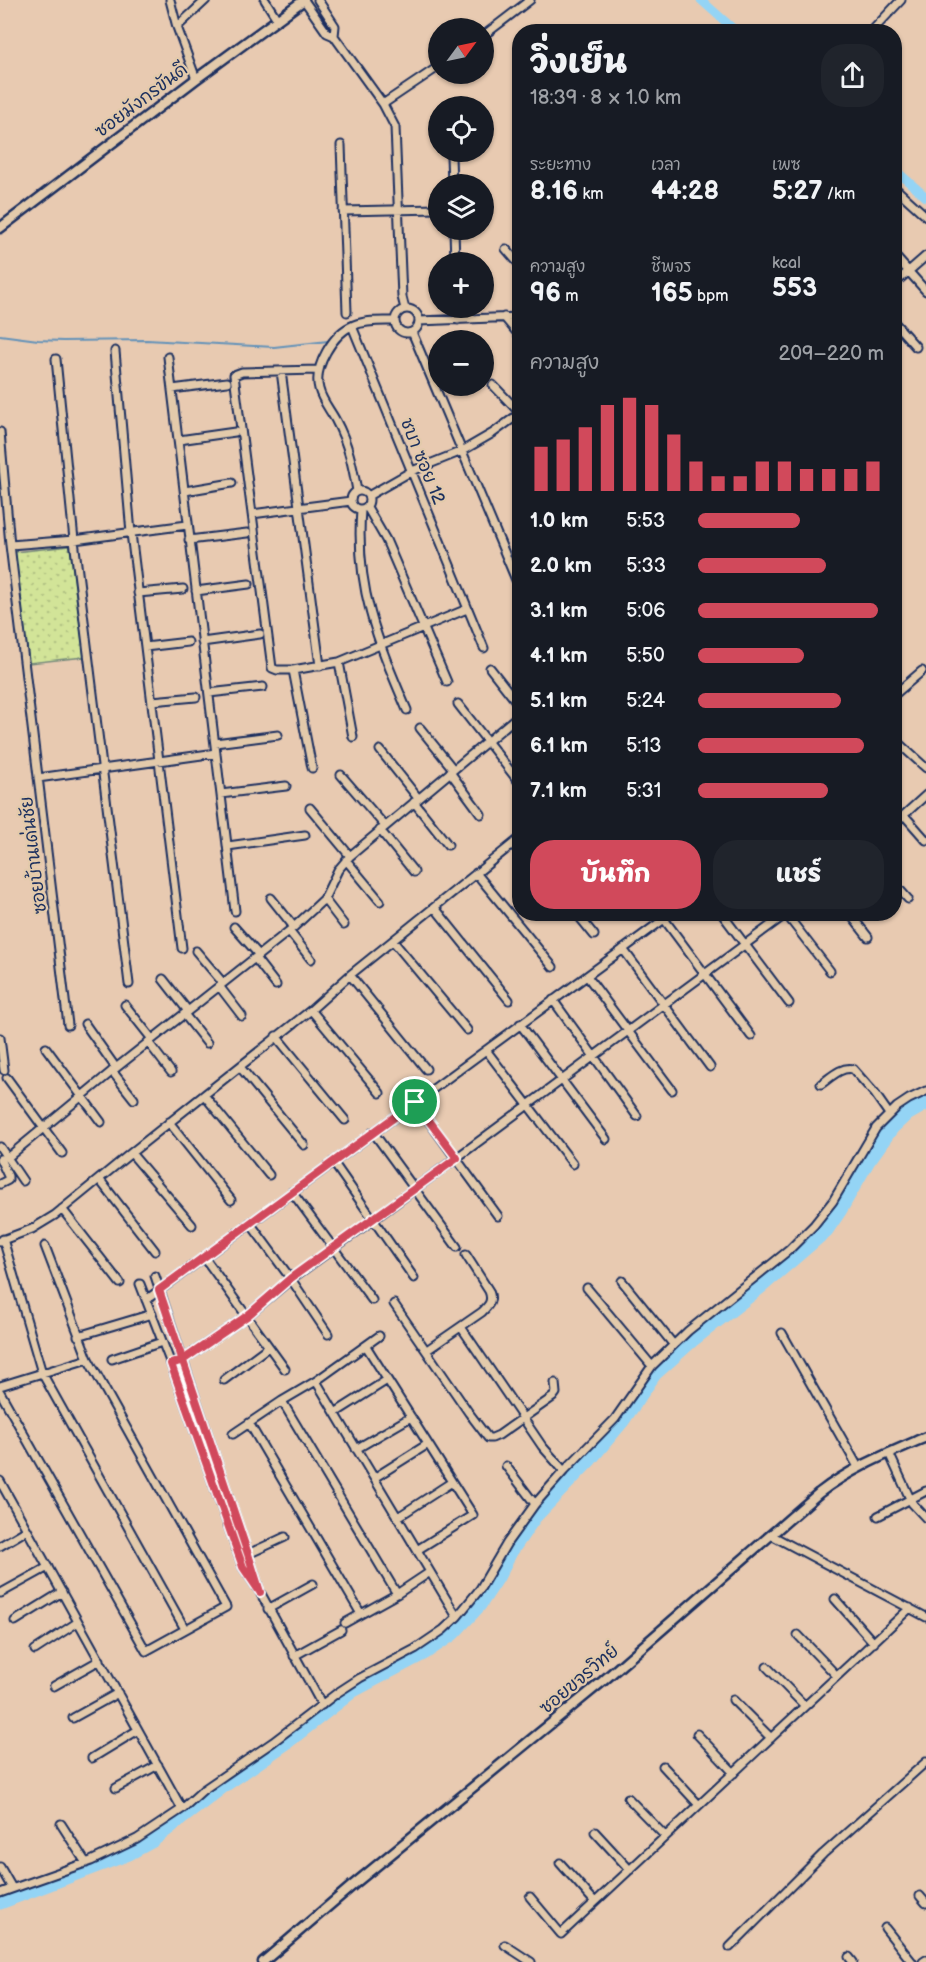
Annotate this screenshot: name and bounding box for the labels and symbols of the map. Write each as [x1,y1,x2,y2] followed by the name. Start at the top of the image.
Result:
[428,18,494,84] north arrow
[90,57,192,142] street label: ซอยมังกรขันดี
[396,415,449,508] street label: ชบา ซอย 12
[14,795,51,915] street label: ซอยบ้านเด่นชัย
[389,1076,440,1127] pin
[534,1638,623,1718] street label: ซอยขจรวิทย์

